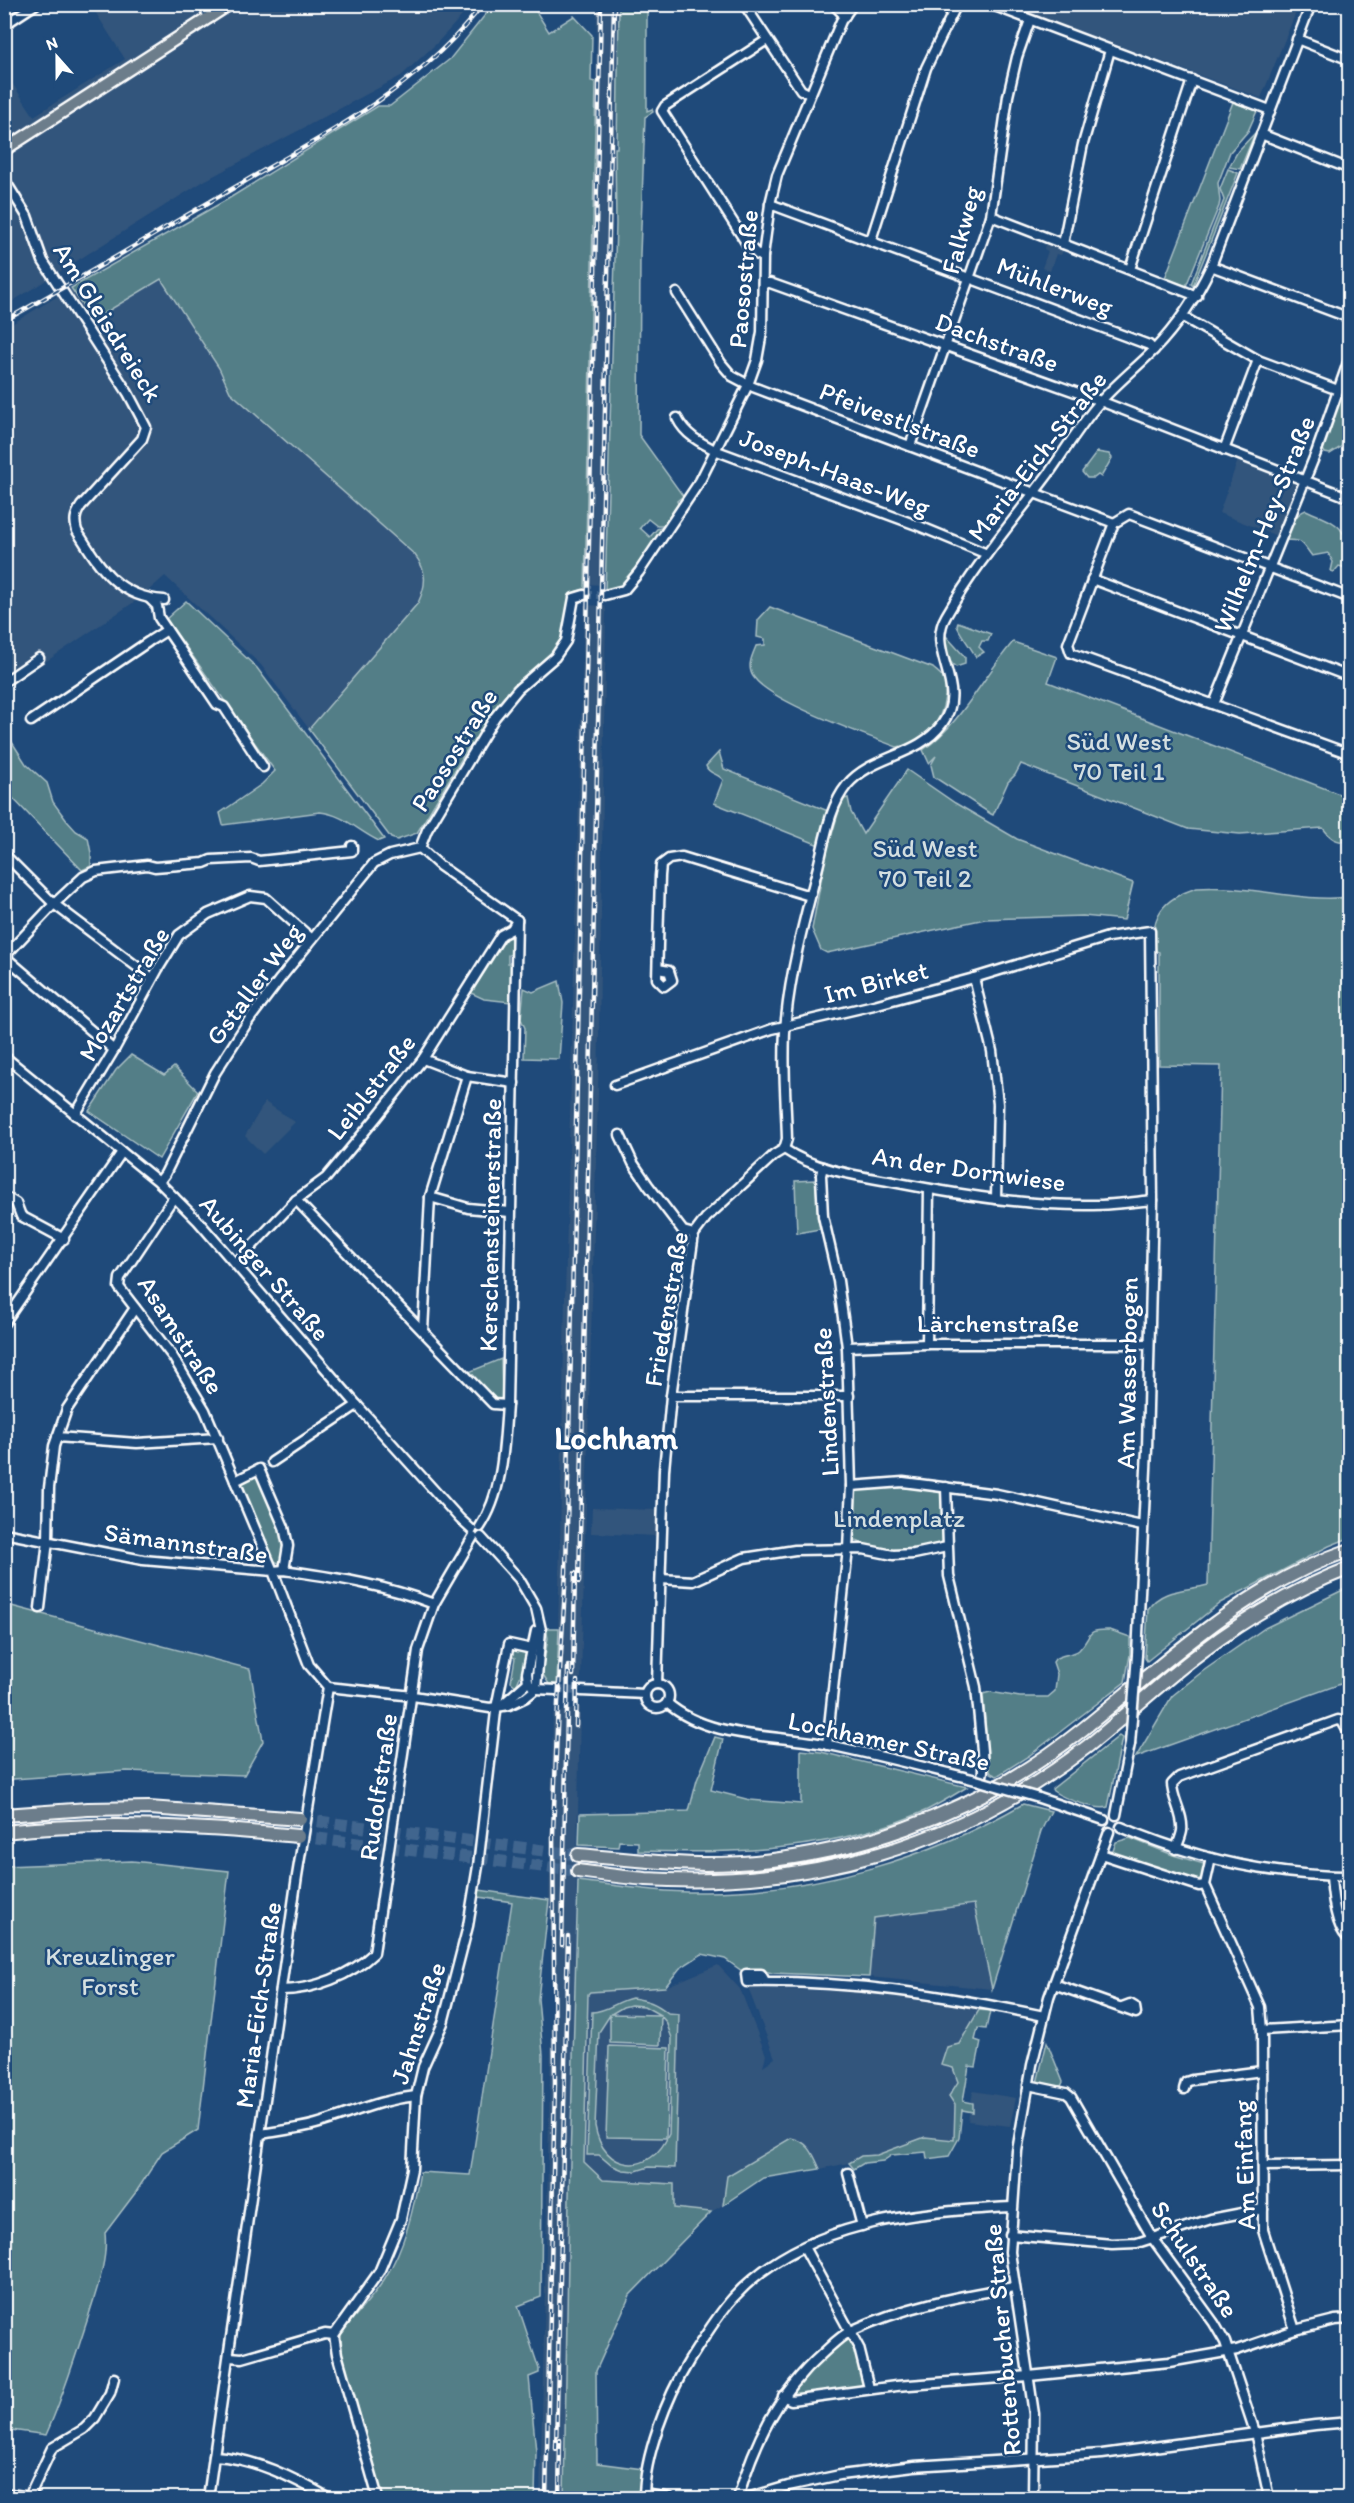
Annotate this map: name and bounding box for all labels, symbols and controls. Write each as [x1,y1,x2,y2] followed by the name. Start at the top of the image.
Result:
[27,27,87,87] north arrow
[43,33,60,54] text: N
[934,182,988,278] street label: Falkweg
[721,208,765,350] street label: Paosostraße
[46,236,170,408] street label: Am Gleisdreieck
[992,249,1118,323] street label: Mühlerweg
[931,305,1063,379] street label: Dachstraße
[960,364,1114,548] street label: Maria-Eich-Straße
[815,375,985,465] street label: Pfeivestlstraße
[1206,411,1322,637] street label: Wilhelm-Hey-Straße
[735,421,935,523] street label: Joseph-Haas-Weg
[404,683,504,817] street label: Paosostraße
[1066,725,1172,787] park label: Süd West 70 Teil 1
[872,832,978,894] park label: Süd West 70 Teil 2
[199,916,310,1051] street label: Gstaller Weg
[71,921,177,1067] street label: Mozartstraße
[821,954,932,1010] street label: Im Birket
[320,1027,422,1147] street label: Leiblstraße
[472,1098,508,1352] street label: Kerschensteinerstraße
[870,1140,1068,1198] street label: An der Dornwiese
[193,1188,337,1348] street label: Aubinger Straße
[637,1229,695,1389] street label: Friedenstraße
[131,1270,231,1400] street label: Asamstraße
[1109,1276,1145,1469] street label: Am Wasserbogen
[917,1307,1079,1339] street label: Lärchenstraße
[806,1327,846,1477] street label: Lindenstraße
[554,1419,678,1457] district label: Lochham
[833,1502,965,1534] park label: Lindenplatz
[102,1516,270,1570] street label: Sämannstraße
[785,1704,993,1778] street label: Lochhamer Straße
[352,1711,404,1863] street label: Rudolfstraße
[228,1900,288,2110] street label: Maria-Eich-Straße
[45,1940,176,2002] park label: Kreuzlinger Forst
[383,1958,453,2088] street label: Jahnstraße
[1226,2099,1262,2231] street label: Am Einfang
[1144,2194,1246,2324] street label: Schulstraße
[976,2223,1028,2457] street label: Rottenbucher Straße

